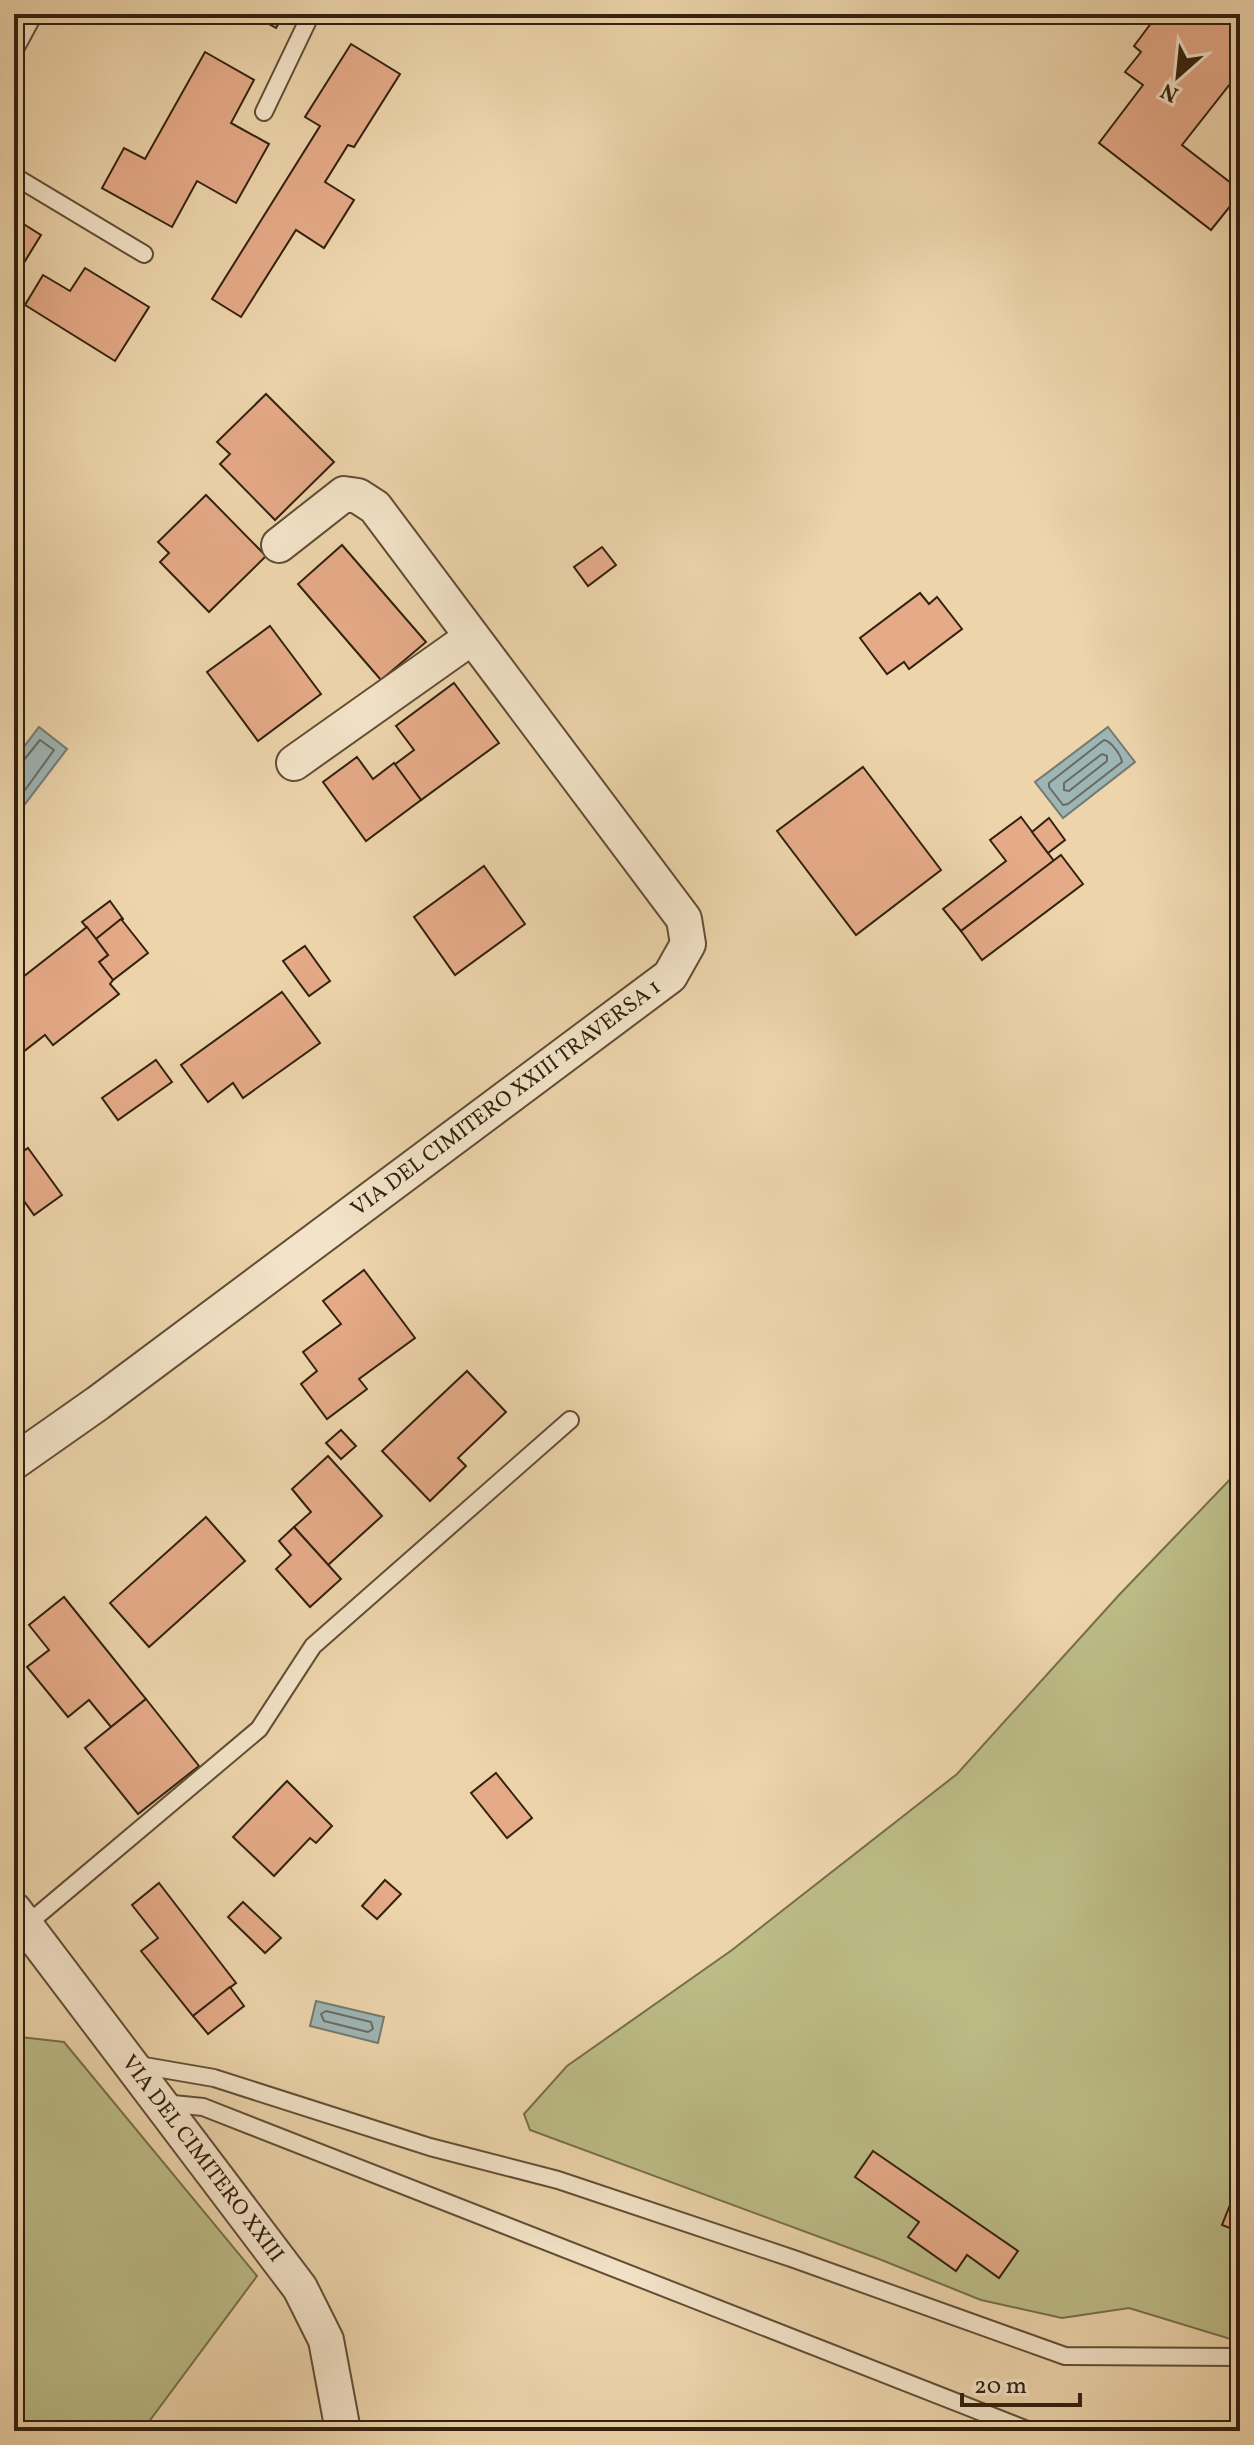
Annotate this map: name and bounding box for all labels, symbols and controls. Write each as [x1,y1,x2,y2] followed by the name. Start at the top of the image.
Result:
[1138,36,1218,116] north arrow
[1156,74,1184,109] text: N
[345,972,668,1224] street label: VIA DEL CIMITERO XXIII TRAVERSA 1
[114,2049,291,2269] street label: VIA DEL CIMITERO XXIII
[962,2357,1080,2407] scale bar
[974,2370,1027,2404] text: 20 m

